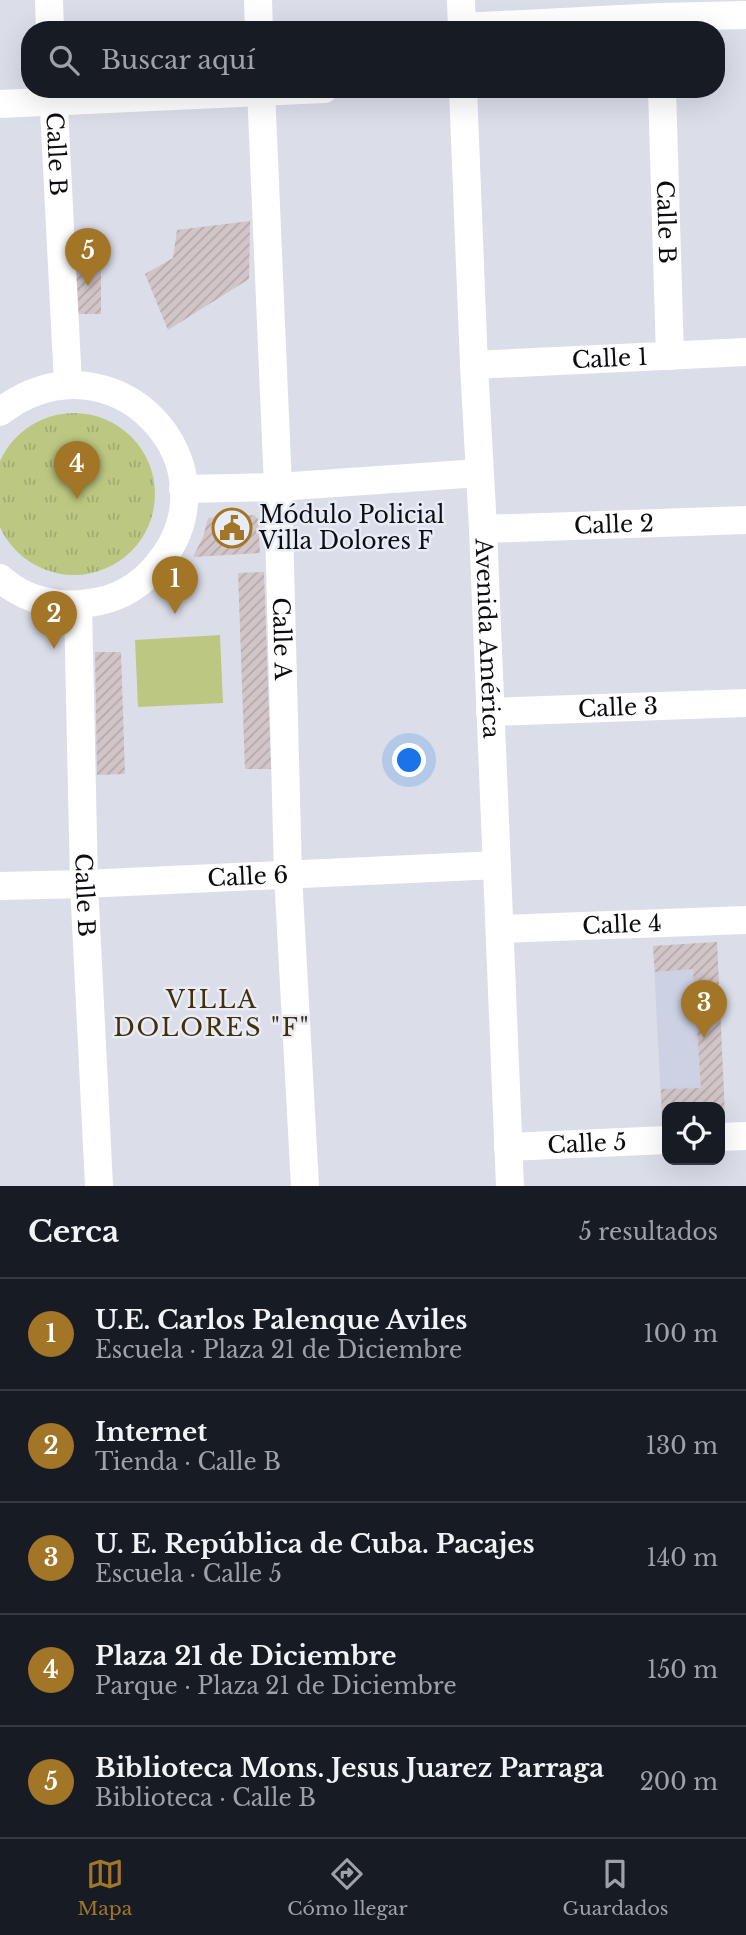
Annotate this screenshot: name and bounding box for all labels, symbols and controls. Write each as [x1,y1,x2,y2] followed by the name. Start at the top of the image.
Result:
[21,21,725,98] search box
[45,41,83,79] icon: search
[101,44,255,76] text: Buscar aquí
[40,111,72,196] street label: Calle B
[651,180,681,264] street label: Calle B
[65,228,111,286] pin: 5
[571,343,649,374] street label: Calle 1
[54,441,100,499] pin: 4
[258,501,444,555] place label: Módulo Policial Villa Dolores F
[211,507,253,549] public building icon: Módulo Policial Villa Dolores F
[573,509,654,540] street label: Calle 2
[469,537,506,739] street label: Avenida América
[152,556,198,614] pin: 1
[31,591,77,649] pin: 2
[267,597,297,682] street label: Calle A
[577,692,658,723] street label: Calle 3
[392,743,426,777] your location
[69,853,101,937] street label: Calle B
[207,861,289,892] street label: Calle 6
[582,909,662,940] street label: Calle 4
[681,980,727,1038] pin: 3
[113,985,311,1042] district label: VILLA DOLORES "F"
[662,1102,725,1165] map controls
[662,1102,725,1165] button: locate
[547,1128,627,1159] street label: Calle 5
[28,1213,119,1250] text: Cerca
[579,1218,718,1246] text: 5 resultados
[95,1304,467,1336] text: U.E. Carlos Palenque Aviles
[46,1320,56,1348] text: 1
[644,1320,718,1348] text: 100 m
[95,1336,462,1364] text: Escuela · Plaza 21 de Diciembre
[95,1416,207,1448] text: Internet
[44,1432,58,1460] text: 2
[646,1432,718,1460] text: 130 m
[95,1448,281,1476] text: Tienda · Calle B
[95,1528,535,1560] text: U. E. República de Cuba. Pacajes
[44,1544,58,1572] text: 3
[647,1544,718,1572] text: 140 m
[95,1560,282,1588] text: Escuela · Calle 5
[95,1640,397,1672] text: Plaza 21 de Diciembre
[43,1656,59,1684] text: 4
[647,1656,718,1684] text: 150 m
[95,1672,457,1700] text: Parque · Plaza 21 de Diciembre
[95,1752,604,1784] text: Biblioteca Mons. Jesus Juarez Parraga
[44,1768,58,1796] text: 5
[640,1768,718,1796] text: 200 m
[95,1784,316,1812] text: Biblioteca · Calle B
[78,1855,132,1920] tab: Mapa
[287,1855,407,1920] tab: Cómo llegar
[563,1855,668,1920] tab: Guardados

